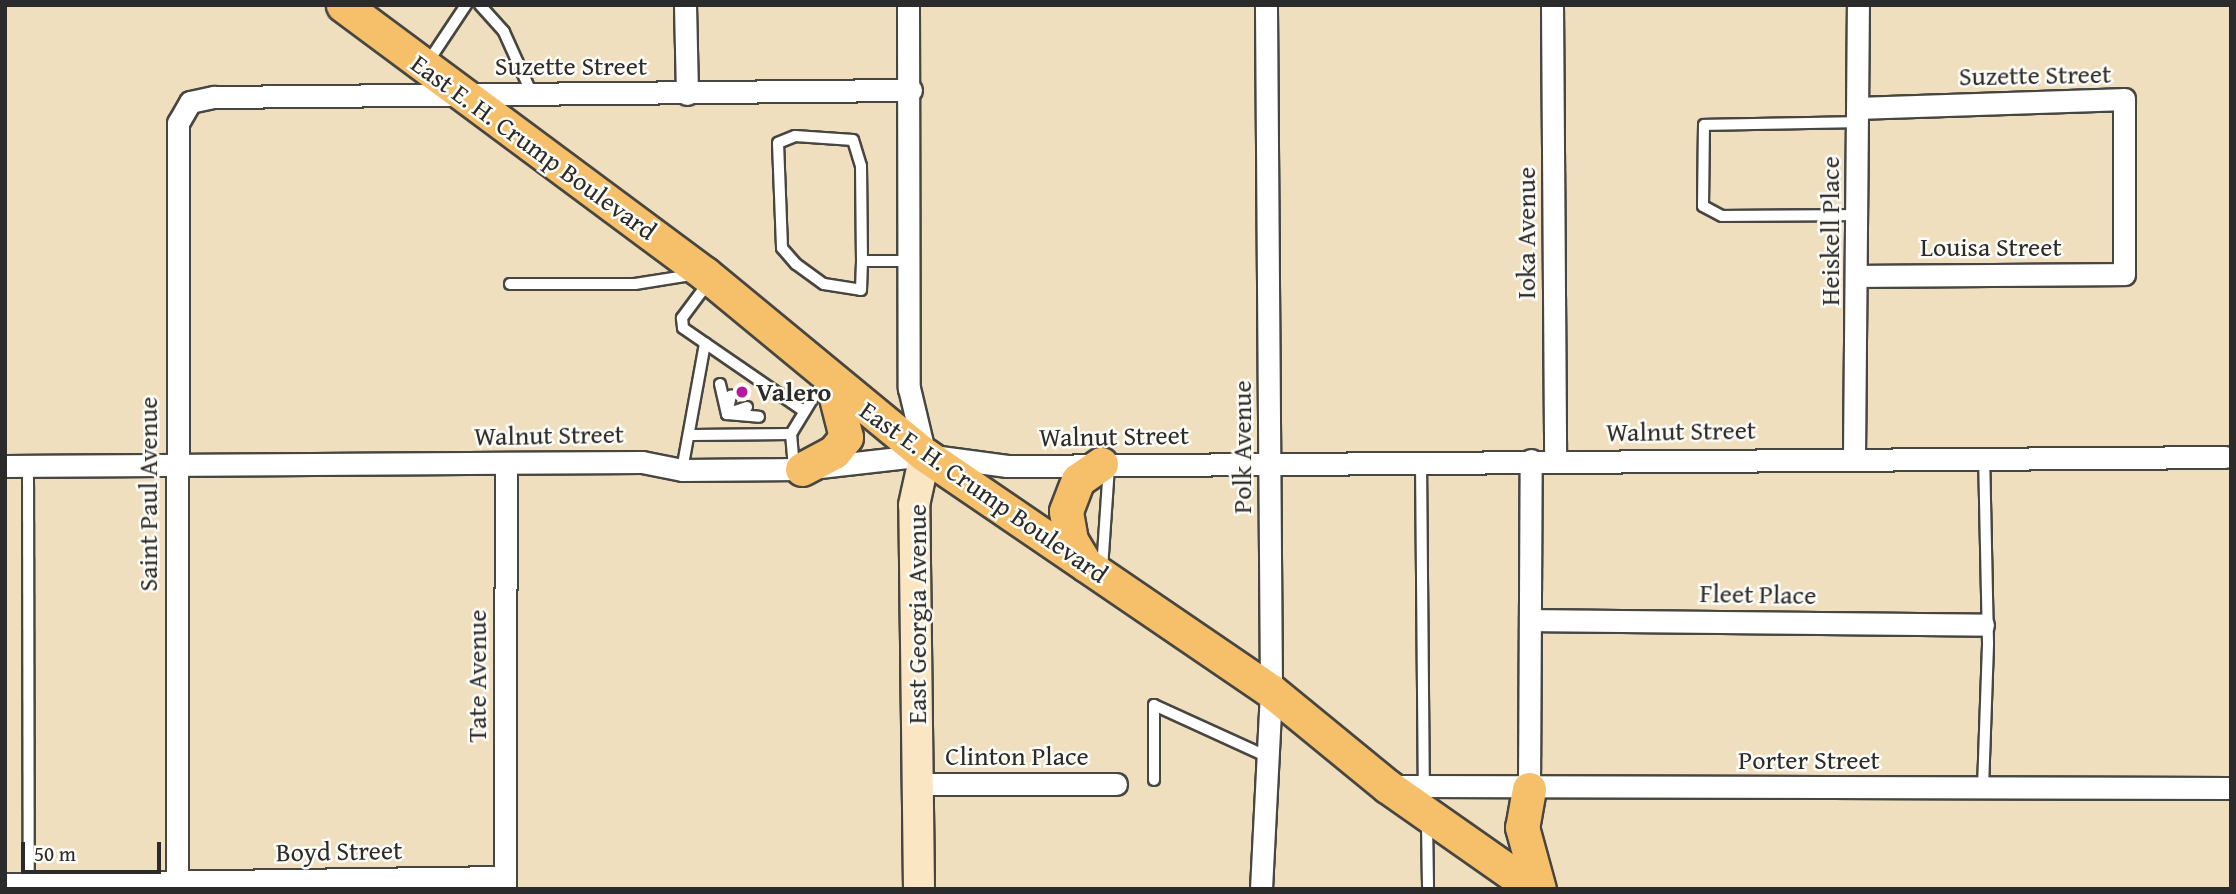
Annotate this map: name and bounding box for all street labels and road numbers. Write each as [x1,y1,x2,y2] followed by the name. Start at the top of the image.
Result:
[405,47,663,247] street label: East E. H. Crump Boulevard
[495,50,647,82] street label: Suzette Street
[1959,58,2111,92] street label: Suzette Street
[1814,156,1846,306] street label: Heiskell Place
[1510,167,1542,299] street label: Ioka Avenue
[1920,231,2062,263] street label: Louisa Street
[1226,380,1258,514] street label: Polk Avenue
[854,394,1114,590] street label: East E. H. Crump Boulevard
[132,396,164,592] street label: Saint Paul Avenue
[1606,414,1756,448] street label: Walnut Street
[474,418,624,452] street label: Walnut Street
[1039,419,1189,453] street label: Walnut Street
[901,504,933,724] street label: East Georgia Avenue
[1699,577,1817,611] street label: Fleet Place
[461,610,493,742] street label: Tate Avenue
[945,740,1089,772] street label: Clinton Place
[1738,744,1880,776] street label: Porter Street
[276,834,402,868] street label: Boyd Street

